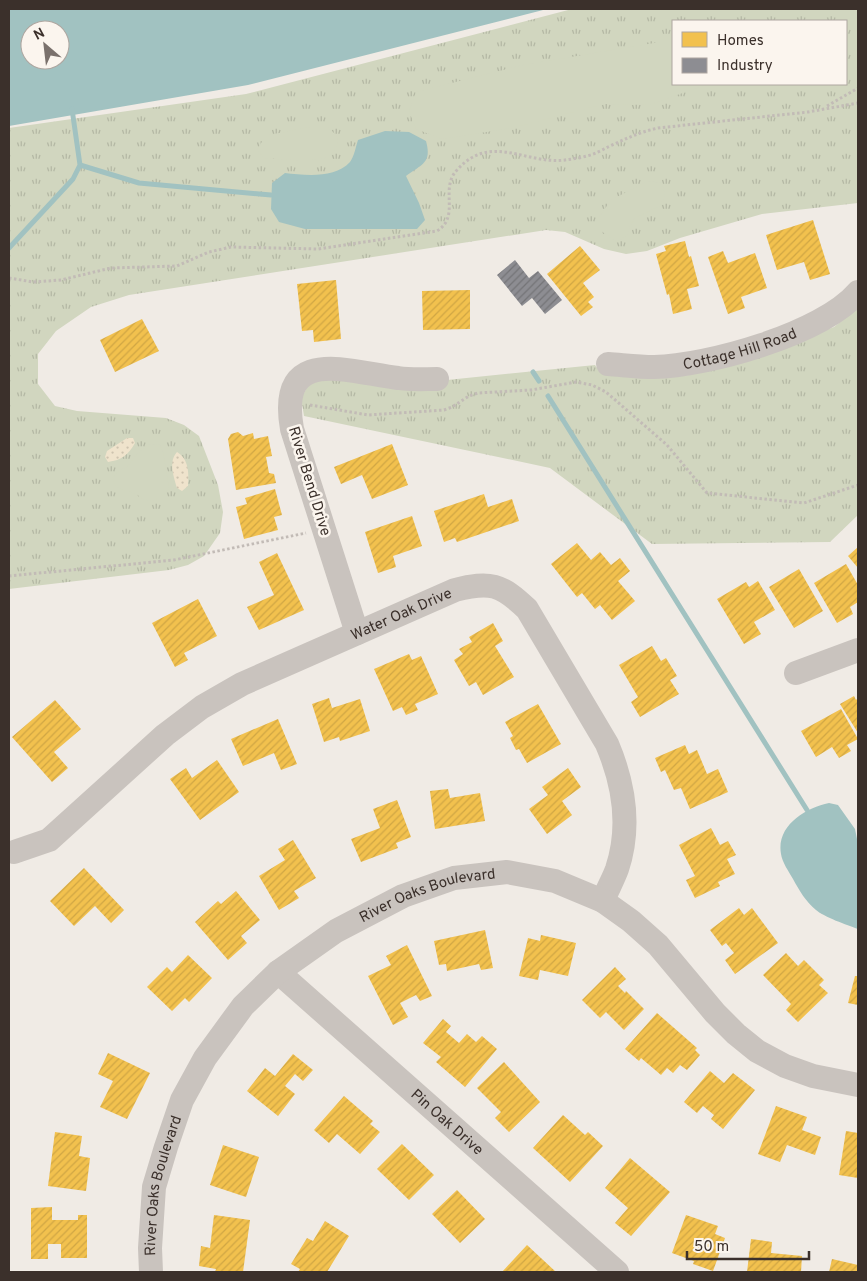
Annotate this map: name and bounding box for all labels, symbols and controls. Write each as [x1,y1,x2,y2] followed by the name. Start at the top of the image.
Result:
[20,20,70,70] north arrow
[672,20,847,85] legend
[31,25,48,45] text: N
[717,32,764,51] text: Homes
[717,57,773,76] text: Industry
[682,325,800,375] street label: Cottage Hill Road
[283,424,334,538] street label: River Bend Drive
[348,584,455,646] street label: Water Oak Drive
[357,865,497,928] street label: River Oaks Boulevard
[406,1086,487,1160] street label: Pin Oak Drive
[142,1113,187,1256] street label: River Oaks Boulevard
[687,1228,810,1260] scale bar
[694,1238,729,1257] text: 50 m

